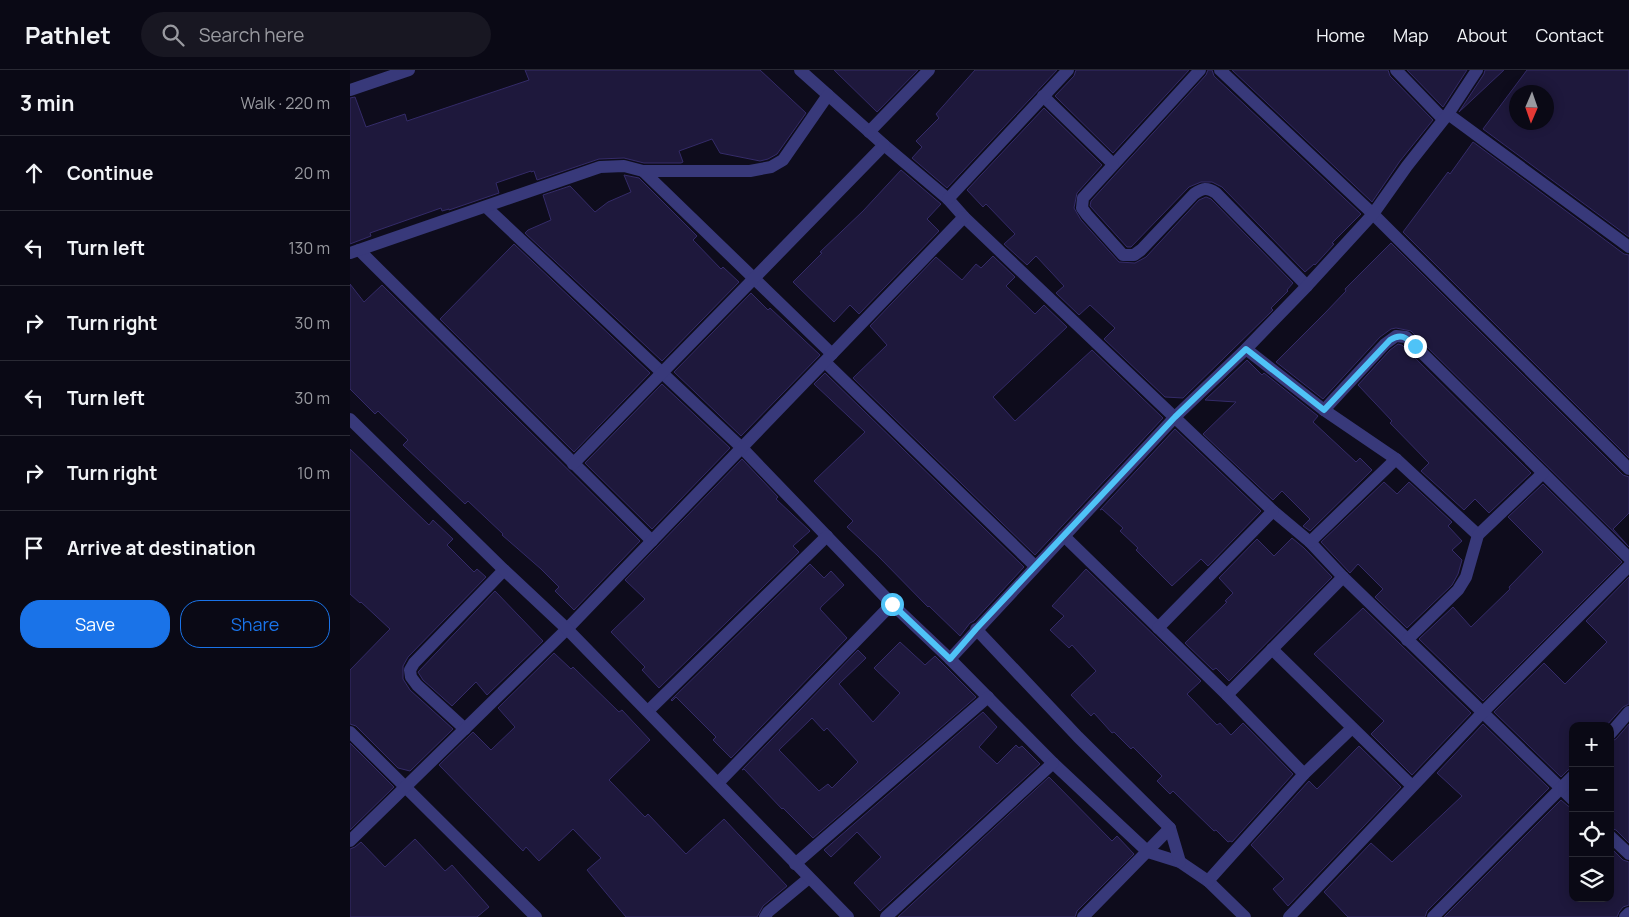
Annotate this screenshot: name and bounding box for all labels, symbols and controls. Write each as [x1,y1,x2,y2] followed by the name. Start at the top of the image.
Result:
[141,12,491,57] search box
[25,18,111,51] text: Pathlet
[159,21,187,49] icon: search
[199,22,304,48] text: Search here
[1316,23,1365,47] text: Home
[1393,23,1429,47] text: Map
[1457,23,1507,47] text: About
[1535,23,1604,47] text: Contact
[1509,85,1554,130] north arrow
[20,89,74,117] text: 3 min
[240,92,330,114] text: Walk · 220 m
[20,159,48,187] icon: ahead
[67,160,153,186] text: Continue
[294,162,330,184] text: 20 m
[20,234,48,262] icon: left
[67,235,145,261] text: Turn left
[288,237,330,259] text: 130 m
[20,309,48,337] icon: right
[67,310,157,336] text: Turn right
[295,312,330,334] text: 30 m
[1404,335,1427,358] route end
[20,384,48,412] icon: left
[67,385,145,411] text: Turn left
[295,387,330,409] text: 30 m
[20,459,48,487] icon: right
[67,460,157,486] text: Turn right
[297,462,330,484] text: 10 m
[20,534,48,562] icon: arrive
[67,535,256,561] text: Arrive at destination
[881,593,904,616] route start
[20,600,170,648] button: Save
[180,600,330,648] button: Share
[1569,722,1614,902] map controls
[1569,722,1614,767] button: +
[1569,767,1614,812] button: −
[1569,812,1614,857] button: locate
[1569,857,1614,902] button: layers

